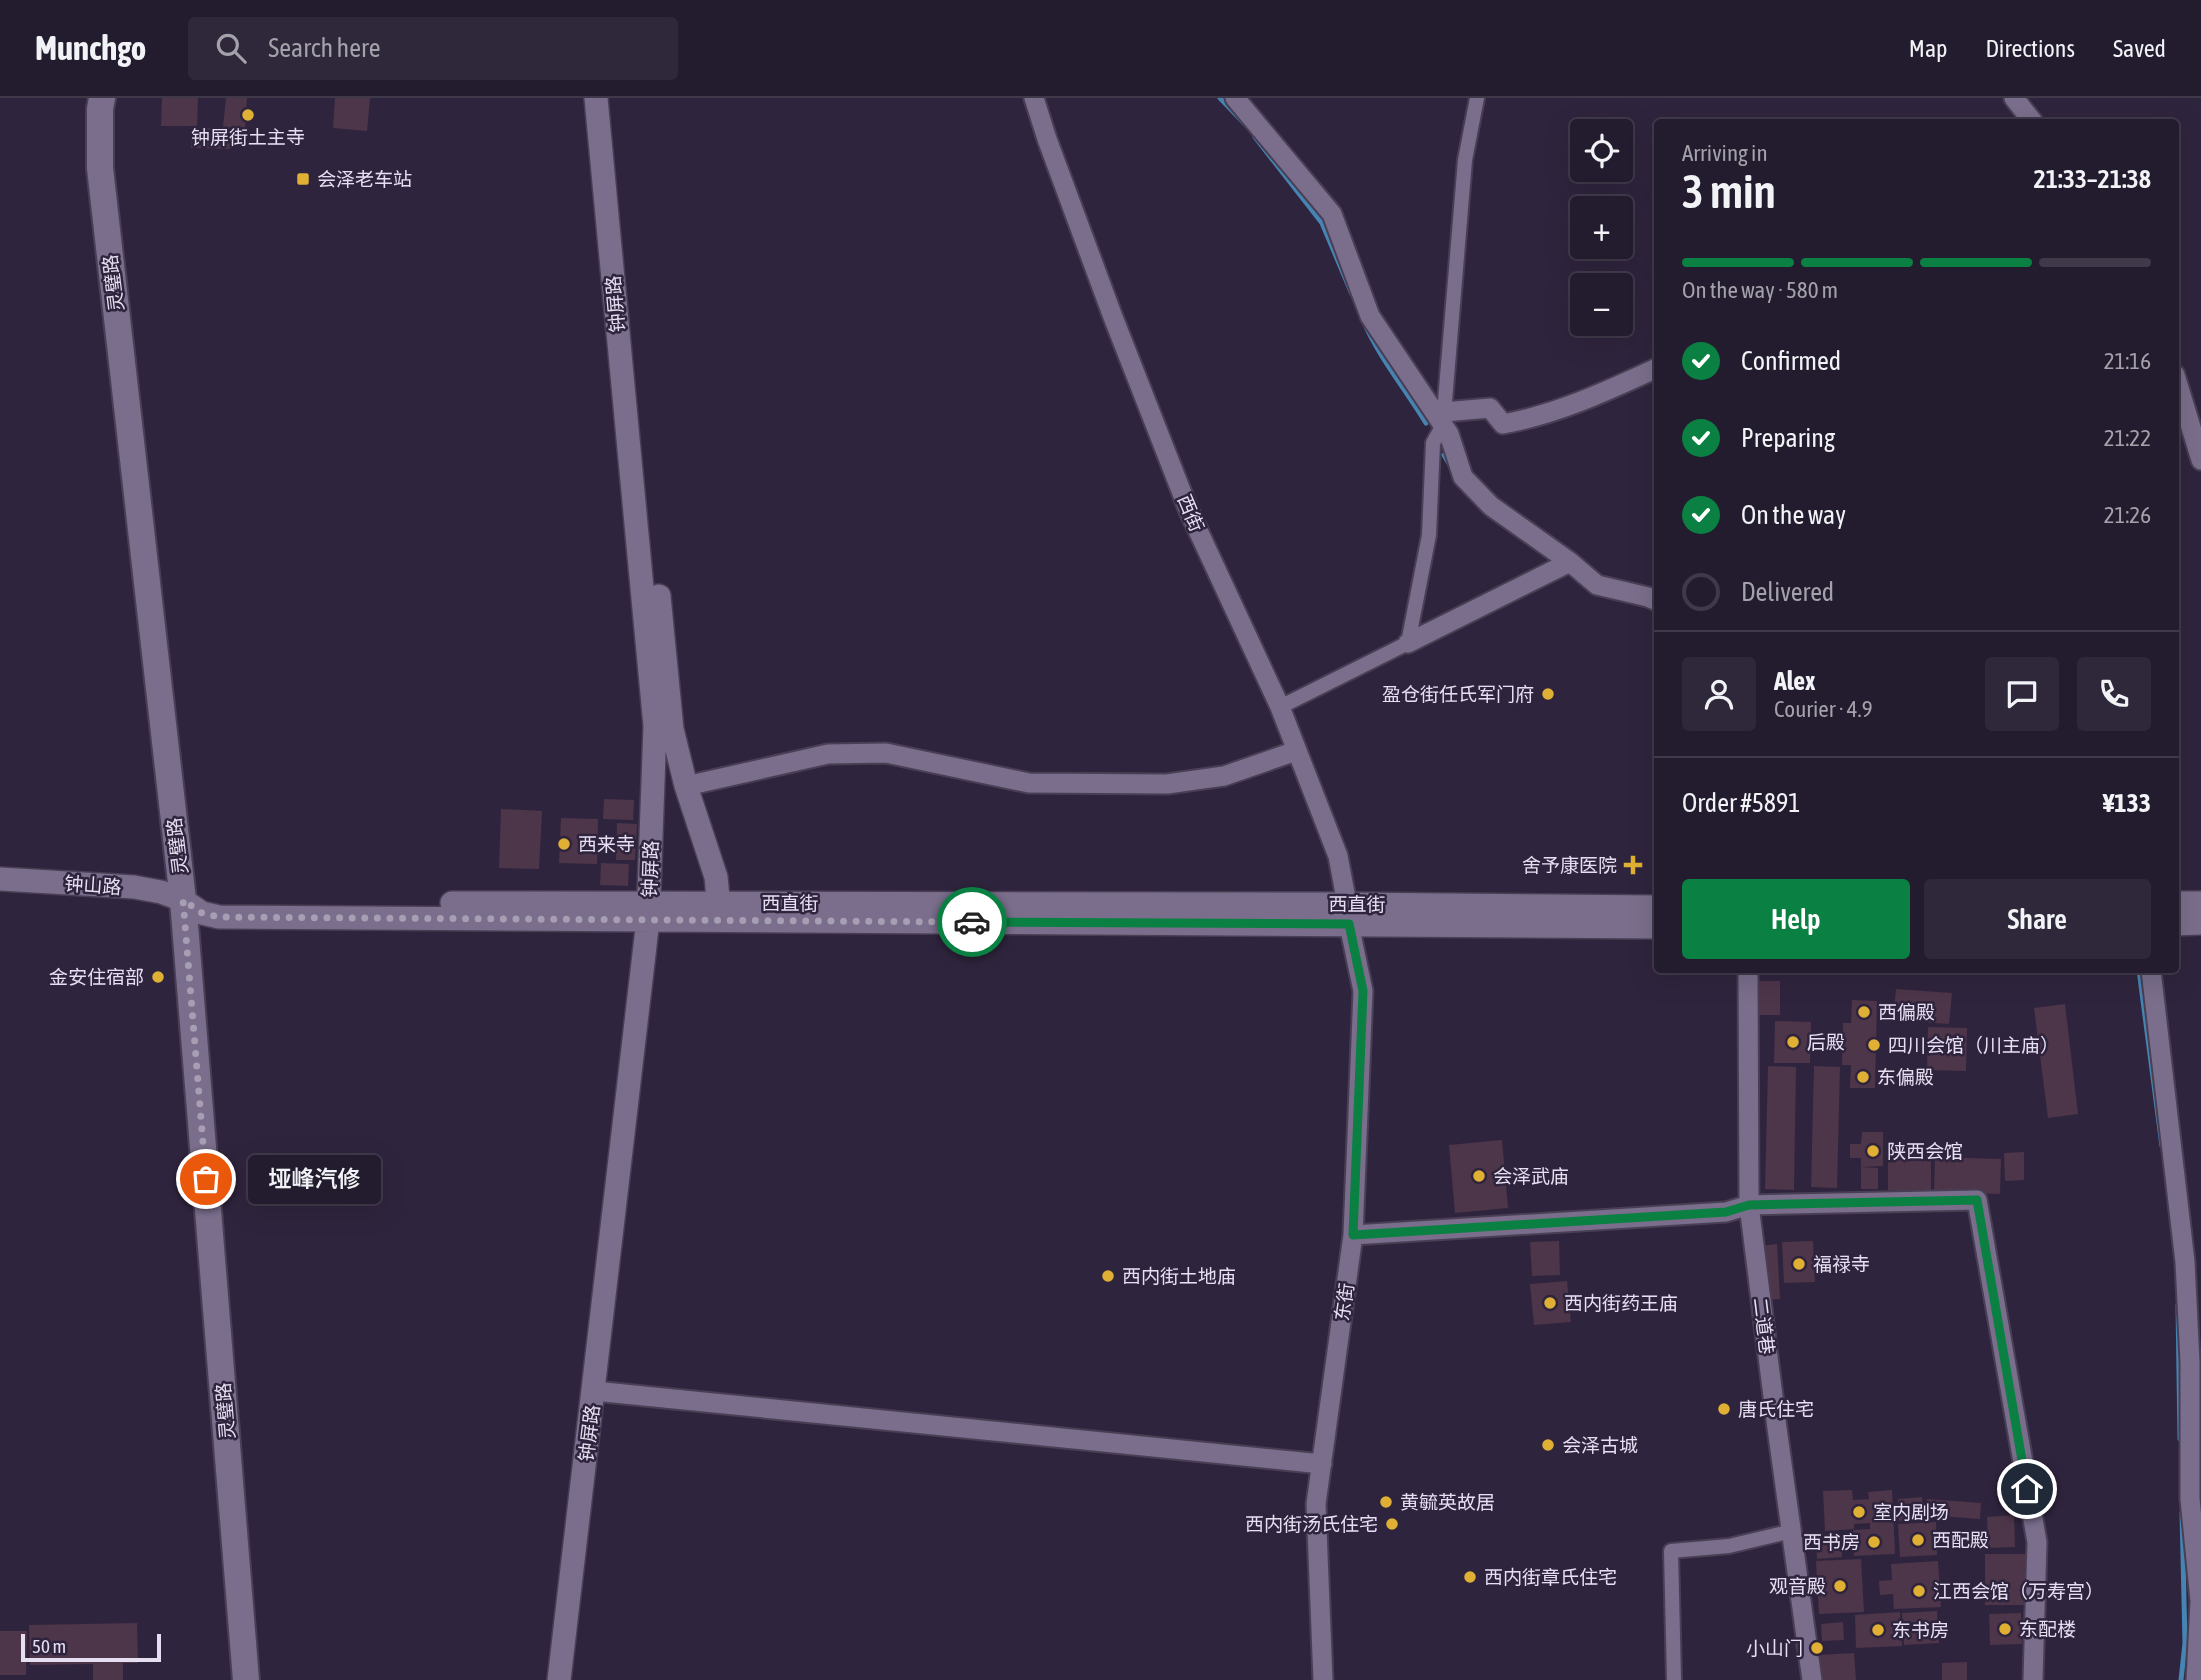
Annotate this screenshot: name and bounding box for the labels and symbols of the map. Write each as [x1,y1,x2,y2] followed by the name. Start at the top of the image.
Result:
[240,107,256,123] marker: 钟屏街土主寺
[191,126,305,148] place label: 钟屏街土主寺
[317,168,412,190] place label: 会泽老车站
[295,171,311,187] marker: 会泽老车站
[99,253,127,313] street label: 灵璧路
[602,275,628,333] street label: 钟屏路
[1173,491,1209,535] street label: 西街
[1382,683,1534,705] place label: 盈仓街任氏军门府
[1540,686,1556,702] marker: 盈仓街任氏军门府
[163,816,191,876] street label: 灵璧路
[578,833,635,855] place label: 西来寺
[556,836,572,852] marker: 西来寺
[638,840,662,898] street label: 钟屏路
[1522,854,1617,876] place label: 舍予康医院
[1623,855,1643,875] marker: 舍予康医院
[64,872,122,898] street label: 钟山路
[937,887,1007,957] courier
[761,892,819,914] street label: 西直街
[1328,893,1386,915] street label: 西直街
[49,966,144,988] place label: 金安住宿部
[150,969,166,985] marker: 金安住宿部
[1878,1001,1935,1023] place label: 西偏殿
[1856,1004,1872,1020] marker: 西偏殿
[1807,1031,1845,1053] place label: 后殿
[1785,1034,1801,1050] marker: 后殿
[1888,1034,2059,1056] place label: 四川会馆（川主庙）
[1866,1037,1882,1053] marker: 四川会馆（川主庙）
[1877,1066,1934,1088] place label: 东偏殿
[1855,1069,1871,1085] marker: 东偏殿
[1887,1140,1963,1162] place label: 陕西会馆
[1865,1143,1881,1159] marker: 陕西会馆
[176,1149,236,1209] pin
[248,1154,381,1204] callout: 垭峰汽修
[1493,1165,1569,1187] place label: 会泽武庙
[1471,1168,1487,1184] marker: 会泽武庙
[1813,1253,1870,1275] place label: 福禄寺
[1791,1256,1807,1272] marker: 福禄寺
[1122,1265,1236,1287] place label: 西内街土地庙
[1100,1268,1116,1284] marker: 西内街土地庙
[1330,1282,1358,1322] street label: 东街
[1564,1292,1678,1314] place label: 西内街药王庙
[1542,1295,1558,1311] marker: 西内街药王庙
[1750,1296,1778,1356] street label: 二道巷
[212,1382,238,1440] street label: 灵璧路
[1738,1398,1814,1420] place label: 唐氏住宅
[1716,1401,1732,1417] marker: 唐氏住宅
[575,1403,603,1463] street label: 钟屏路
[1562,1434,1638,1456] place label: 会泽古城
[1540,1437,1556,1453] marker: 会泽古城
[1997,1459,2057,1519] pin
[1400,1491,1495,1513] place label: 黄毓英故居
[1378,1494,1394,1510] marker: 黄毓英故居
[1873,1501,1949,1523] place label: 室内剧场
[1851,1504,1867,1520] marker: 室内剧场
[1245,1513,1378,1535] place label: 西内街汤氏住宅
[1384,1516,1400,1532] marker: 西内街汤氏住宅
[1932,1529,1989,1551] place label: 西配殿
[1803,1531,1860,1553] place label: 西书房
[1910,1532,1926,1548] marker: 西配殿
[1866,1534,1882,1550] marker: 西书房
[1484,1566,1617,1588] place label: 西内街章氏住宅
[1462,1569,1478,1585] marker: 西内街章氏住宅
[1769,1575,1826,1597] place label: 观音殿
[1832,1578,1848,1594] marker: 观音殿
[1933,1580,2104,1602] place label: 江西会馆（万寿宫）
[1911,1583,1927,1599] marker: 江西会馆（万寿宫）
[2019,1618,2076,1640] place label: 东配楼
[1892,1619,1949,1641] place label: 东书房
[1997,1621,2013,1637] marker: 东配楼
[1870,1622,1886,1638] marker: 东书房
[21,1631,161,1663] scale bar
[1746,1637,1803,1659] place label: 小山门
[1809,1640,1825,1656] marker: 小山门

